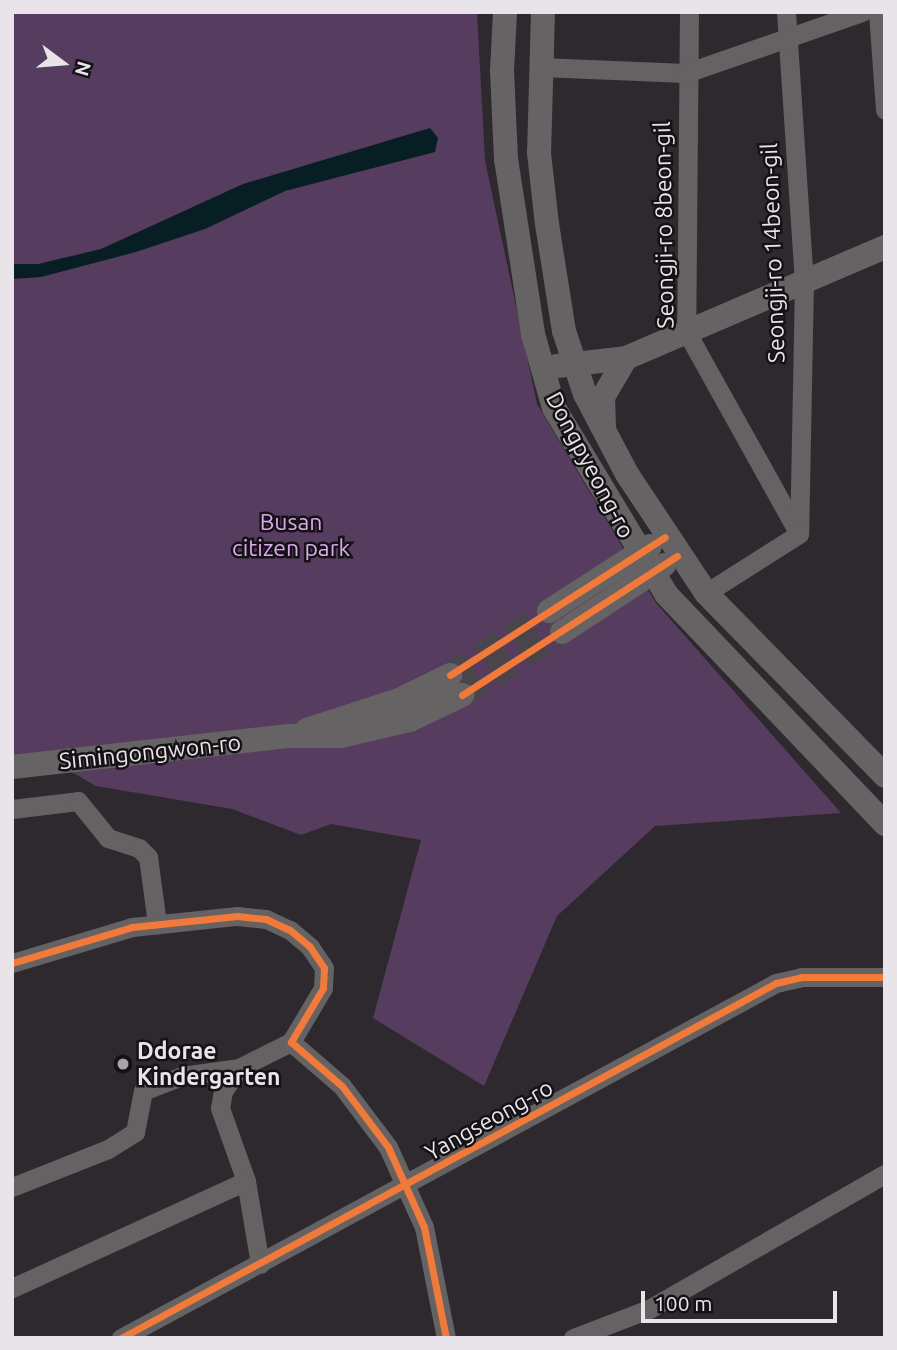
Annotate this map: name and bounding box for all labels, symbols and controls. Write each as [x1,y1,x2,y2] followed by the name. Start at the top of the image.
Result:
[28,28,98,98] north arrow
[71,59,96,79] text: N
[648,121,680,329] street label: Seongji-ro 8beon-gil
[755,143,791,363] street label: Seongji-ro 14beon-gil
[540,387,640,543] street label: Dongpyeong-ro
[232,508,350,562] park label: Busan citizen park
[58,729,242,775] street label: Simingongwon-ro
[137,1037,280,1091] place label: Ddorae Kindergarten
[115,1056,131,1072] marker: Ddorae Kindergarten
[420,1074,558,1166] street label: Yangseong-ro
[645,1276,841,1320] scale bar
[654,1291,712,1315] text: 100 m

